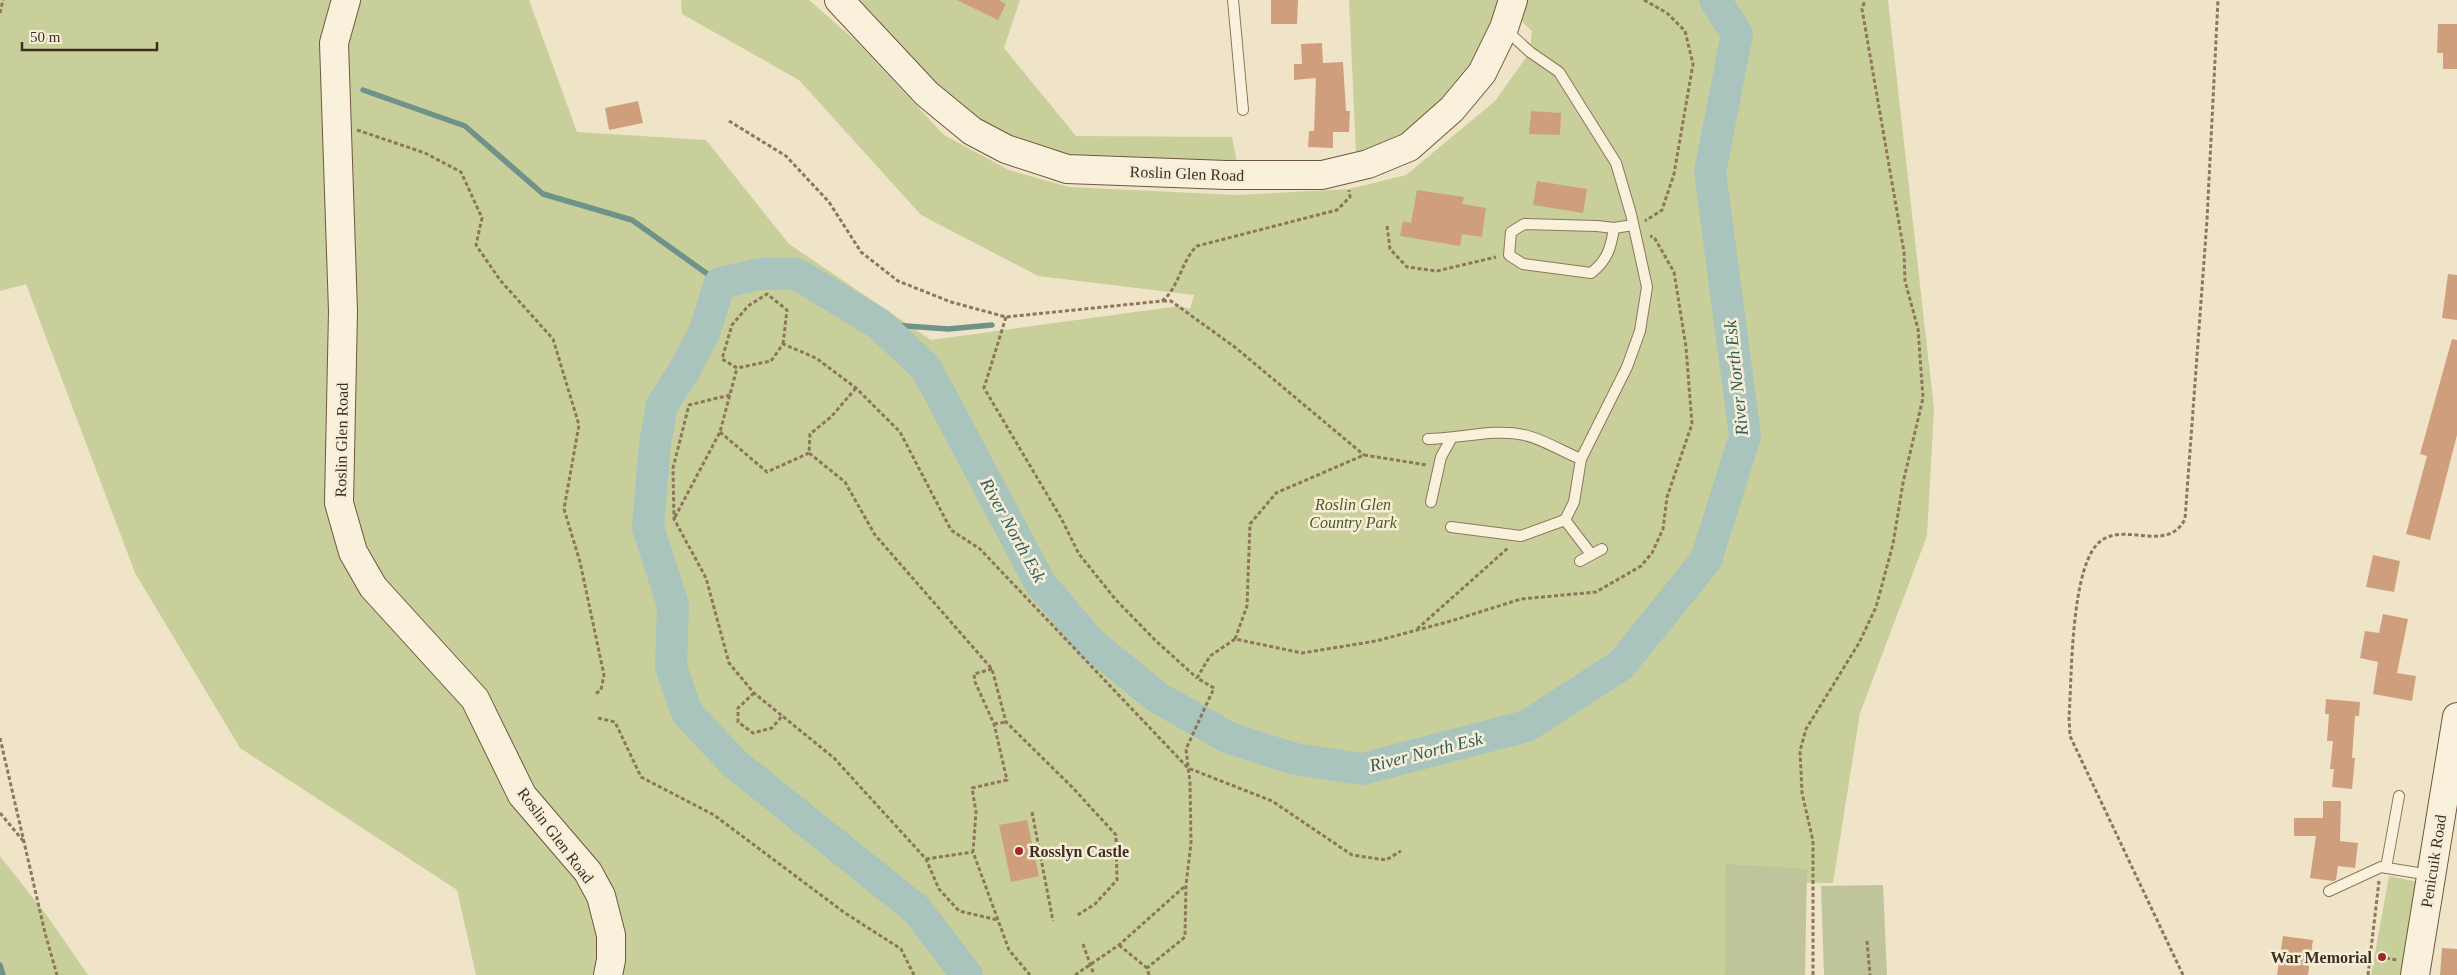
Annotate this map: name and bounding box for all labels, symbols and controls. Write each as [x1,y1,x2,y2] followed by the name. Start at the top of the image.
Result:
[22,20,158,52] scale bar
[30,29,61,45] text: 50 m
[1129,163,1245,184] street label: Roslin Glen Road
[1720,318,1752,438] water label: River North Esk
[332,383,351,497] street label: Roslin Glen Road
[976,474,1050,586] water label: River North Esk
[1309,496,1398,532] park label: Roslin Glen Country Park
[1366,728,1486,776] water label: River North Esk
[514,784,597,886] street label: Roslin Glen Road
[2418,813,2449,909] street label: Penicuik Road
[1029,843,1129,861] place label: Rosslyn Castle
[1013,845,1025,857] marker: Rosslyn Castle
[2271,949,2373,966] place label: War Memorial
[2376,951,2388,963] marker: War Memorial

